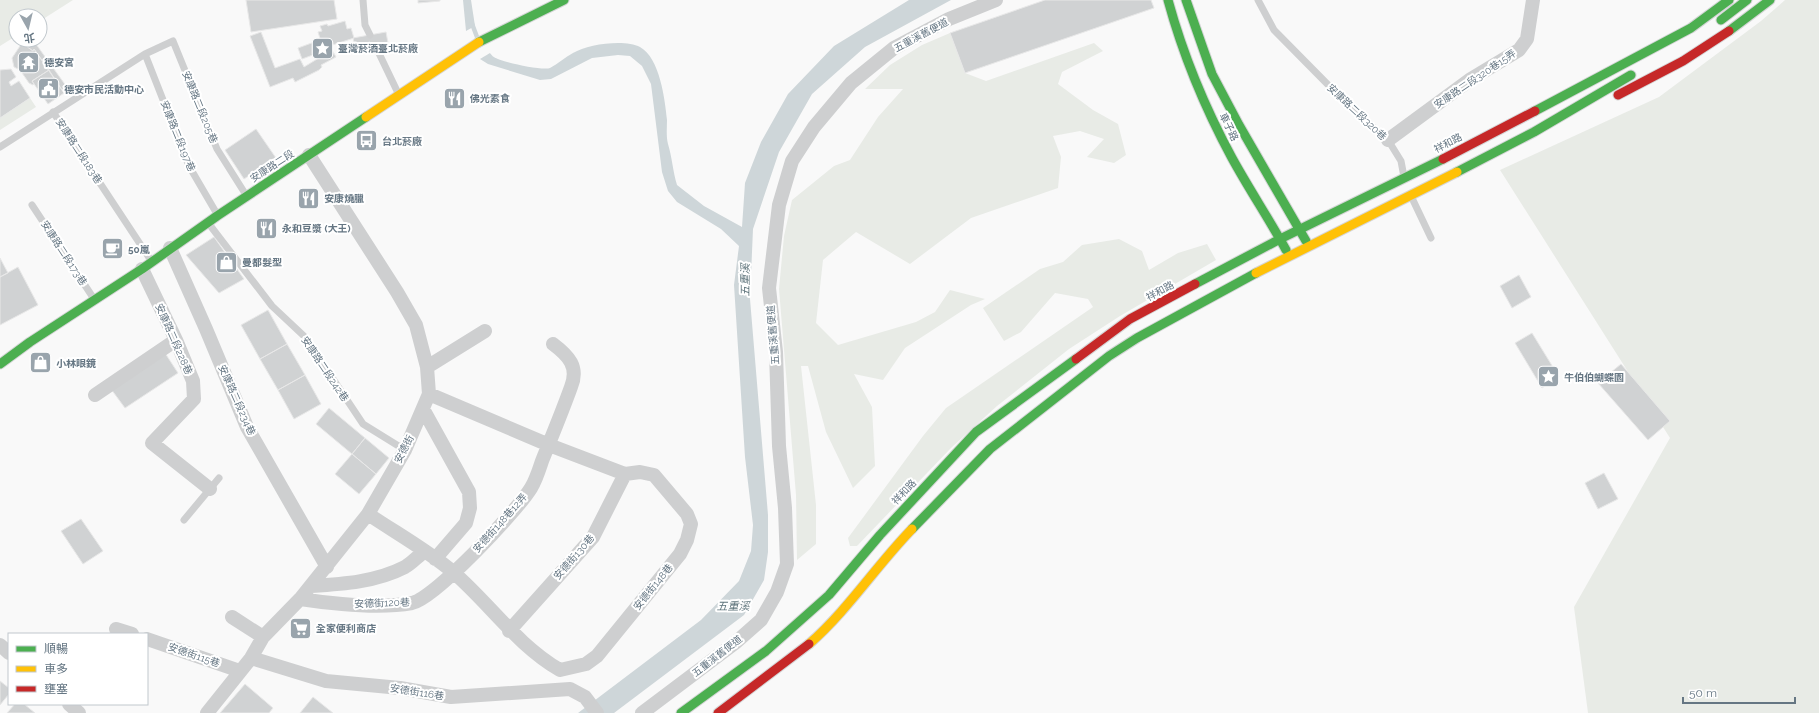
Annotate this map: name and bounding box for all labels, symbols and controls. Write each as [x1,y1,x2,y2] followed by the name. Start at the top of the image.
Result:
[8,8,48,48] north arrow
[892,16,950,54] street label: 五重溪舊便道
[23,30,36,45] text: 北
[309,35,335,61] place icon: 臺灣菸酒臺北菸廠
[338,43,418,54] place label: 臺灣菸酒臺北菸廠
[1432,47,1518,111] street label: 安康路二段320巷15弄
[15,49,41,75] temple icon: 德安宮
[44,57,74,68] place label: 德安宮
[181,69,219,145] street label: 安康路二段205巷
[36,76,62,102] public building icon: 德安市民活動中心
[1325,82,1389,142] street label: 安康路二段320巷
[64,84,144,95] place label: 德安市民活動中心
[442,85,468,111] restaurant icon: 佛光素食
[469,93,510,104] place label: 佛光素食
[159,99,197,173] street label: 安康路二段197巷
[1217,111,1241,143] street label: 車子路
[54,116,104,186] street label: 安康路二段183巷
[354,128,380,154] bus stop icon: 台北菸廠
[1432,131,1464,155] street label: 祥和路
[382,136,422,147] place label: 台北菸廠
[248,148,296,184] street label: 安康路二段
[295,185,321,211] restaurant icon: 安康燒臘
[324,193,364,204] place label: 安康燒臘
[254,215,280,241] restaurant icon: 永和豆漿 (大王)
[39,219,89,287] street label: 安康路二段173巷
[282,223,351,234] place label: 永和豆漿 (大王)
[100,236,126,262] cafe icon: 50嵐
[128,244,150,255] place label: 50嵐
[213,249,239,275] shop icon: 曼都髮型
[242,257,282,268] place label: 曼都髮型
[739,262,752,297] water label: 五重溪
[1144,279,1176,303] street label: 祥和路
[153,302,195,376] street label: 安康路二段228巷
[765,305,781,365] street label: 五重溪舊便道
[299,334,351,404] street label: 安康路二段242巷
[28,350,54,376] shop icon: 小林眼鏡
[56,358,96,369] place label: 小林眼鏡
[217,363,257,437] street label: 安康路二段234巷
[1535,364,1561,390] place icon: 牛伯伯蝴蝶園
[1564,372,1624,383] place label: 牛伯伯蝴蝶園
[392,433,416,465] street label: 安德街
[890,477,918,507] street label: 祥和路
[471,491,529,555] street label: 安德街148巷12弄
[552,532,596,582] street label: 安德街130巷
[631,562,675,612] street label: 安德街148巷
[354,597,410,609] street label: 安德街120巷
[717,600,751,613] water label: 五重溪
[288,615,314,641] supermarket icon: 全家便利商店
[316,623,376,634] place label: 全家便利商店
[8,633,148,705] legend
[690,633,744,679] street label: 五重溪舊便道
[167,641,221,669] street label: 安德街115巷
[44,642,68,656] text: 順暢
[44,662,68,676] text: 車多
[1683,679,1795,705] scale bar
[44,682,68,696] text: 壅塞
[389,682,445,702] street label: 安德街116巷
[1689,686,1717,700] text: 50 m

